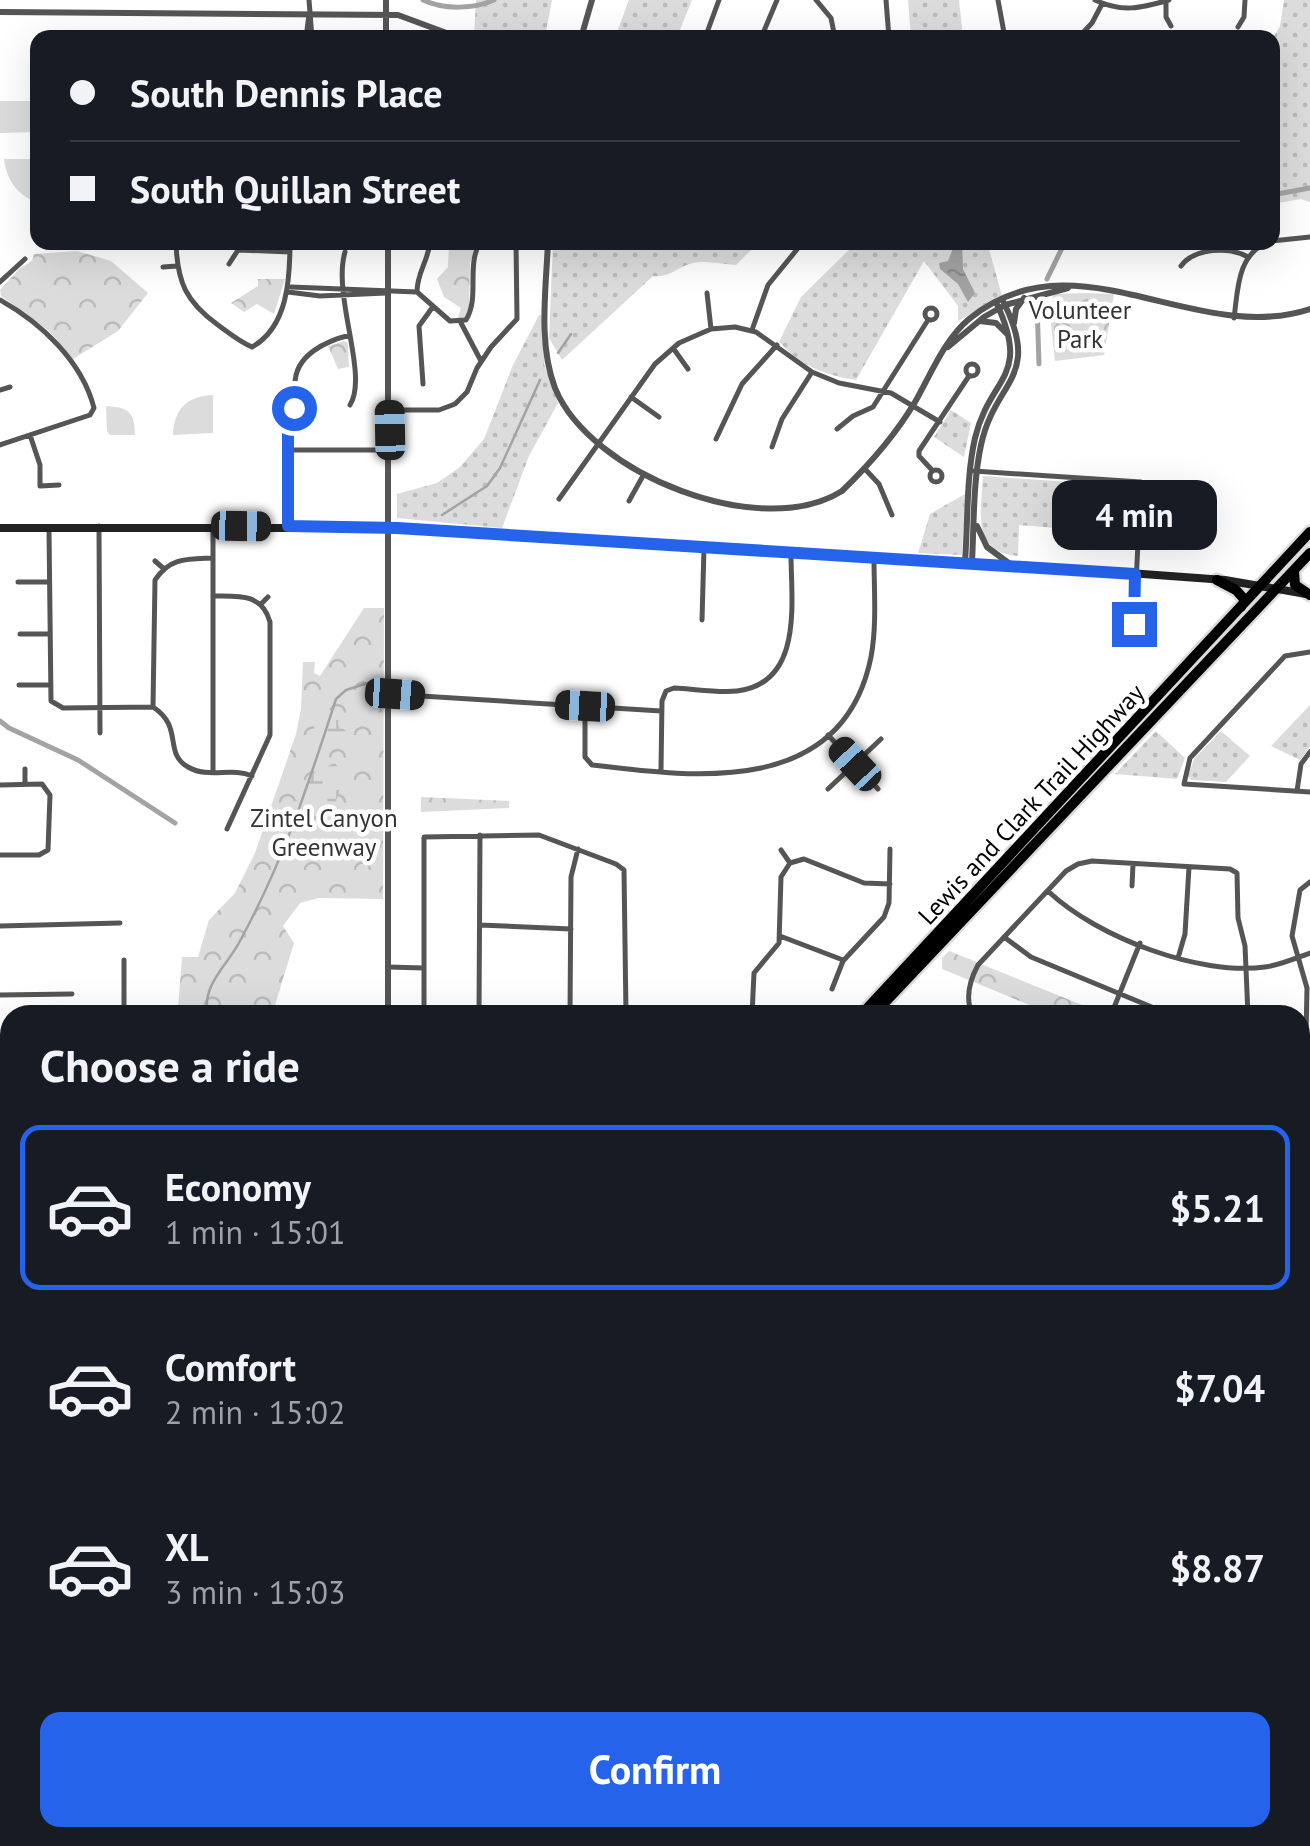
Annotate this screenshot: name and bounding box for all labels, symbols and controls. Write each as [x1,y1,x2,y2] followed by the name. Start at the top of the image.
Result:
[130,68,443,117] text: South Dennis Place
[130,164,460,213] text: South Quillan Street
[1028,294,1132,355] park label: Volunteer Park
[272,386,317,431] route start
[374,400,406,460] car
[1052,479,1216,549] callout: 4 min
[1095,494,1174,536] text: 4 min
[211,510,271,542] car
[1112,602,1157,647] route end
[364,677,426,711] car
[911,677,1151,931] street label: Lewis and Clark Trail Highway
[554,689,616,723] car
[824,732,886,796] car
[250,802,398,863] park label: Zintel Canyon Greenway
[40,1036,300,1094] text: Choose a ride
[165,1162,311,1211] text: Economy
[45,1163,135,1253] icon: car
[1169,1183,1265,1232] text: $5.21
[165,1211,345,1253] text: 1 min · 15:01
[165,1342,296,1391] text: Comfort
[45,1343,135,1433] icon: car
[1174,1363,1265,1412] text: $7.04
[165,1391,345,1433] text: 2 min · 15:02
[165,1522,209,1571] text: XL
[45,1523,135,1613] icon: car
[1169,1543,1265,1592] text: $8.87
[165,1571,345,1613] text: 3 min · 15:03
[40,1712,1270,1827] button: Confirm

